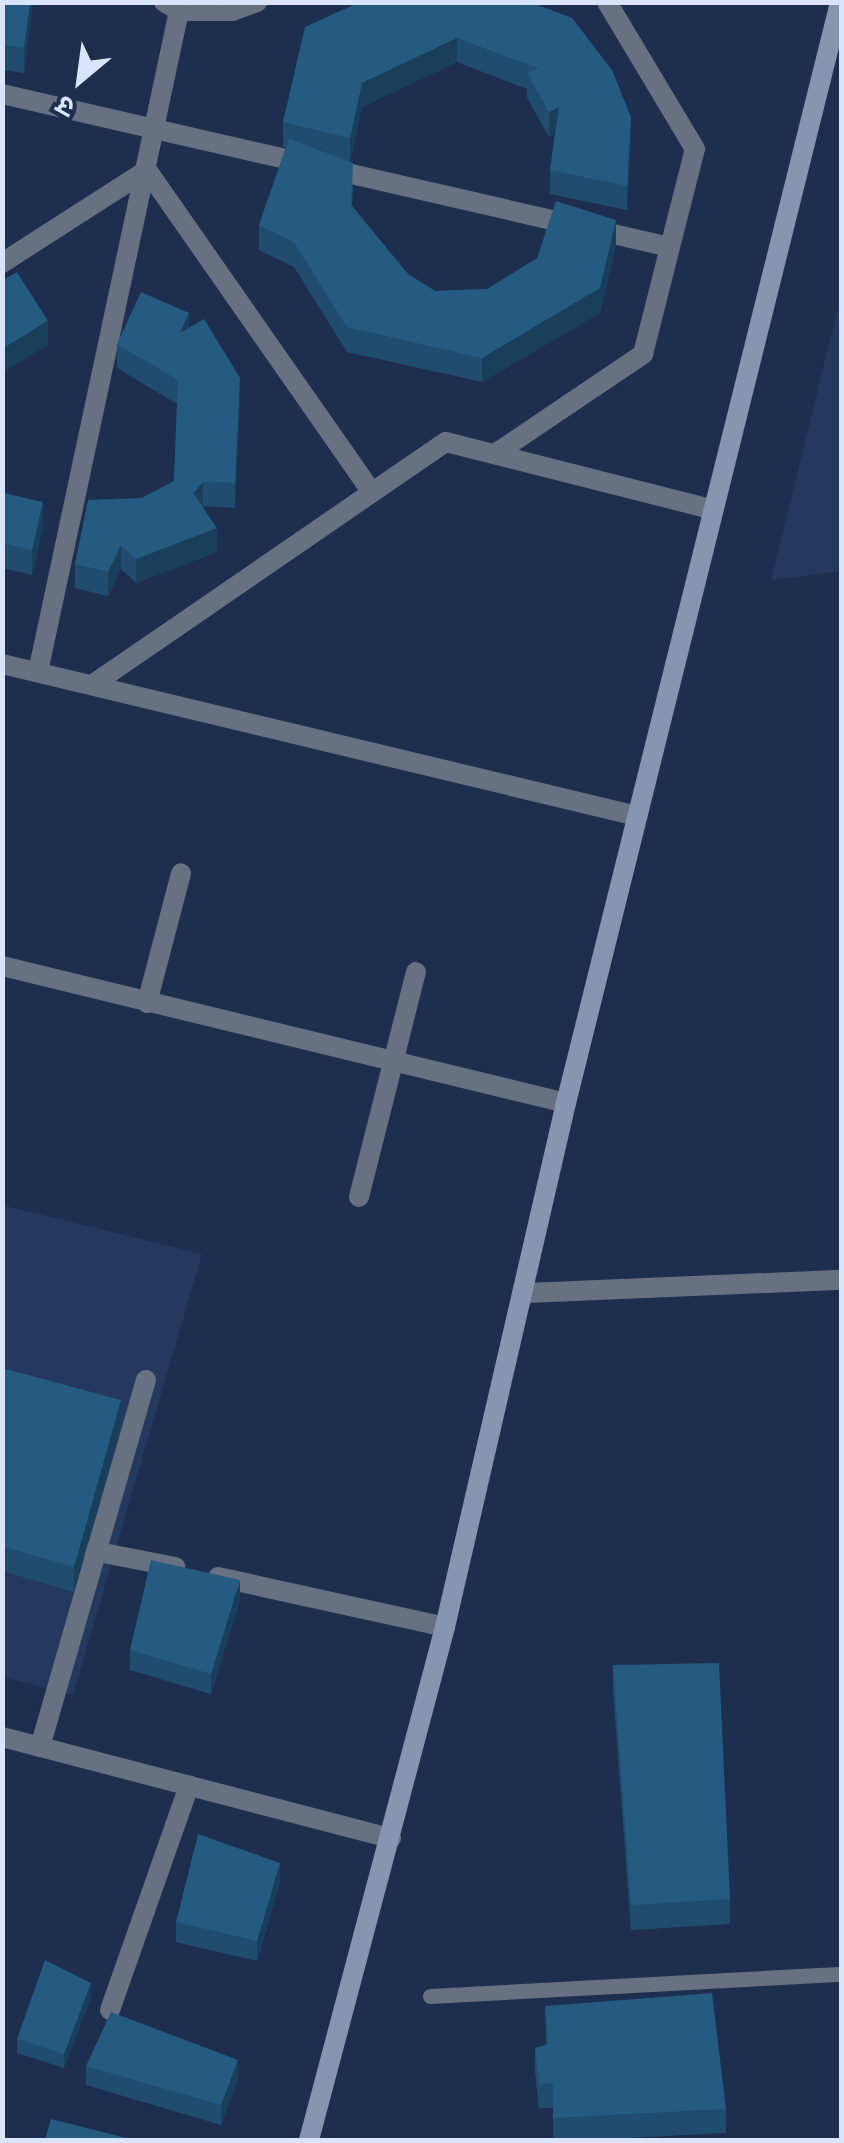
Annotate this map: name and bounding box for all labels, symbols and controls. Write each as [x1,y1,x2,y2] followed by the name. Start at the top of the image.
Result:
[30,30,130,130] north arrow
[50,88,80,125] text: उ

